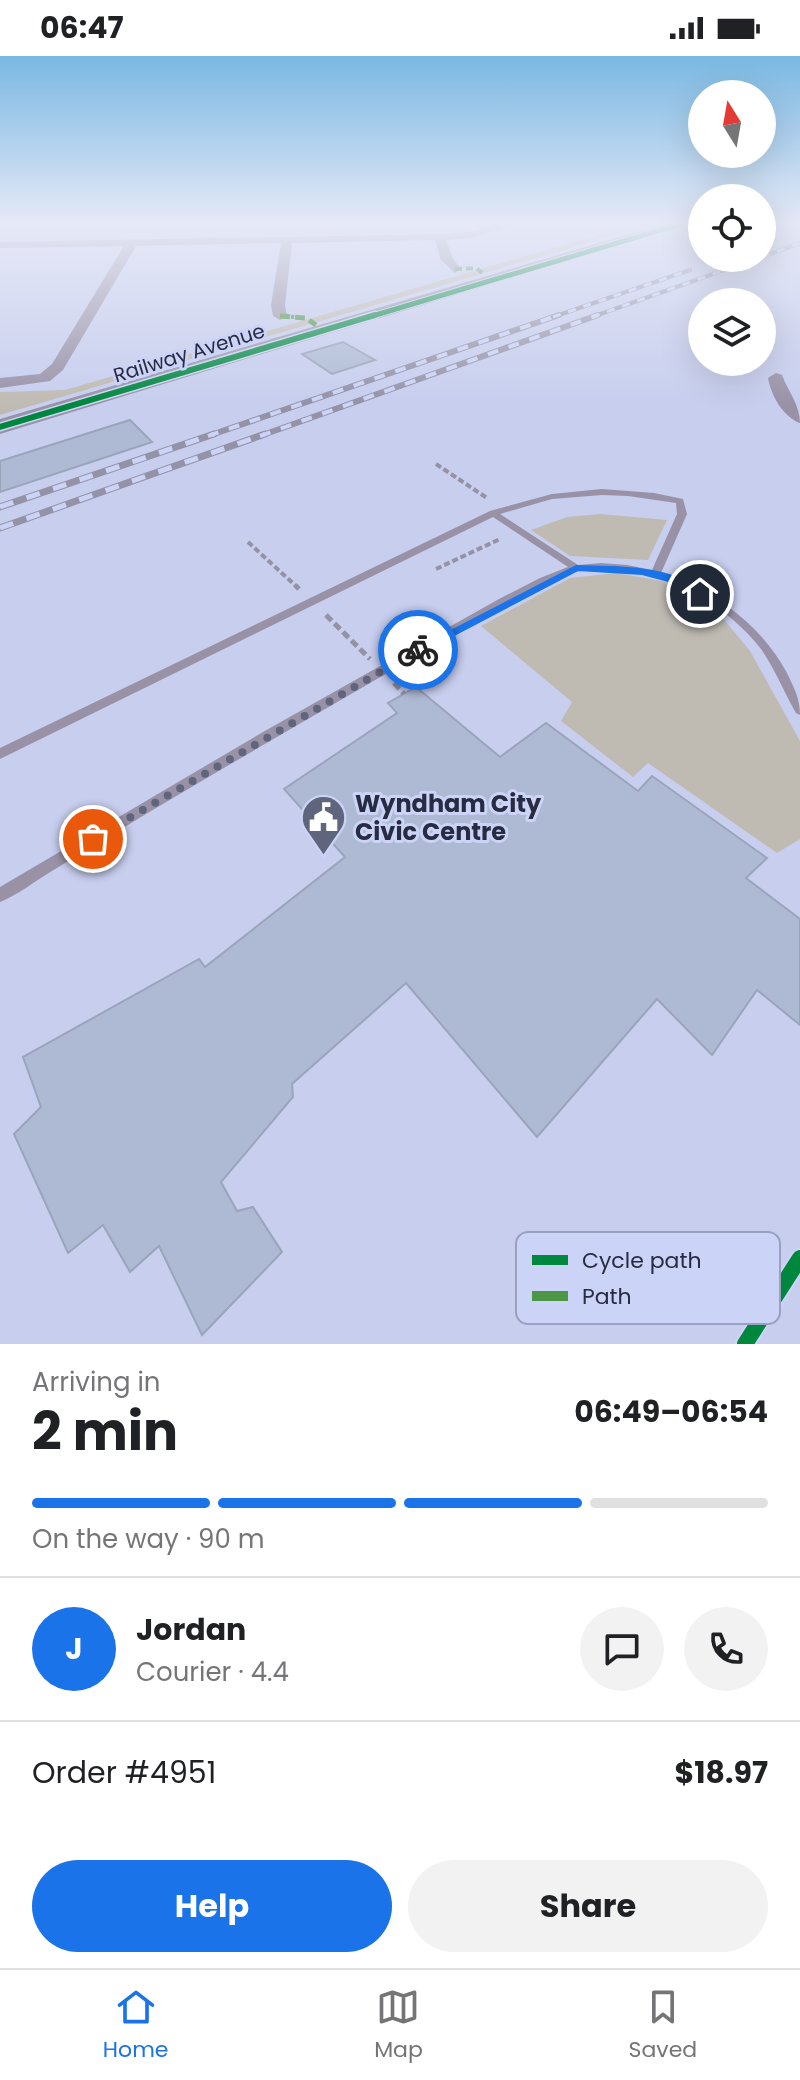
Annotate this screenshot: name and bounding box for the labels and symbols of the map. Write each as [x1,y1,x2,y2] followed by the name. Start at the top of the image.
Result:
[688,80,776,168] north arrow
[110,317,268,389] street label: Railway Avenue
[666,560,734,628] pin
[378,610,458,690] courier
[355,787,542,848] place label: Wyndham City Civic Centre
[300,794,348,857] public building icon: Wyndham City Civic Centre
[59,805,127,873] pin
[516,1232,780,1324] legend
[582,1245,701,1276] text: Cycle path
[582,1281,632,1312] text: Path

